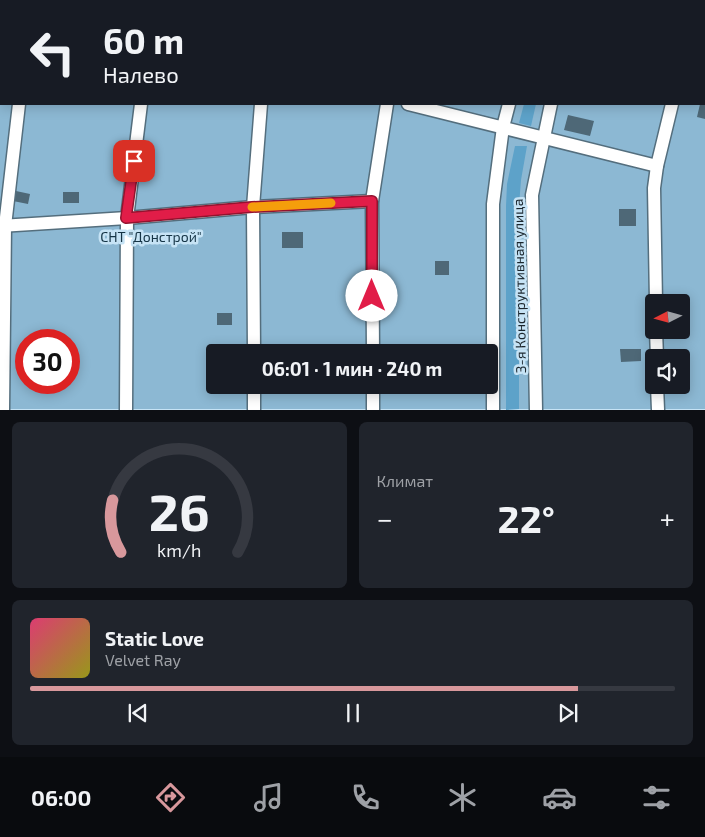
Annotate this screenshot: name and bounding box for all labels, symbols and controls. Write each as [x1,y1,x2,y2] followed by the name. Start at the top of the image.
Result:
[103,19,184,61] text: 60 m
[20,20,85,85] icon: left
[103,61,179,87] text: Налево
[113,140,155,182] pin
[120,147,148,175] icon: arrive
[509,199,529,373] street label: 3-я Конструктивная улица
[100,228,202,245] park label: СНТ "Донстрой"
[345,269,397,321] position arrow
[645,294,690,339] north arrow
[645,294,690,394] map controls
[15,329,80,394] speed limit sign: 30
[645,349,690,394] button: sound
[262,357,442,380] text: 06:01 · 1 мин · 240 m
[377,471,433,490] text: Климат
[149,479,210,541] text: 26
[498,495,555,541] text: 22°
[377,501,393,535] text: −
[660,501,675,535] text: +
[157,539,201,561] text: km/h
[105,627,204,650] text: Static Love
[105,650,181,669] text: Velvet Ray
[124,699,152,727] icon: previous
[339,699,367,727] icon: pause
[554,699,582,727] icon: next
[153,780,188,815] icon: directions
[251,780,286,815] icon: music
[348,780,383,815] icon: phone
[445,780,480,815] icon: climate
[542,780,577,815] icon: car
[639,780,674,815] icon: filters
[31,784,91,810] text: 06:00

